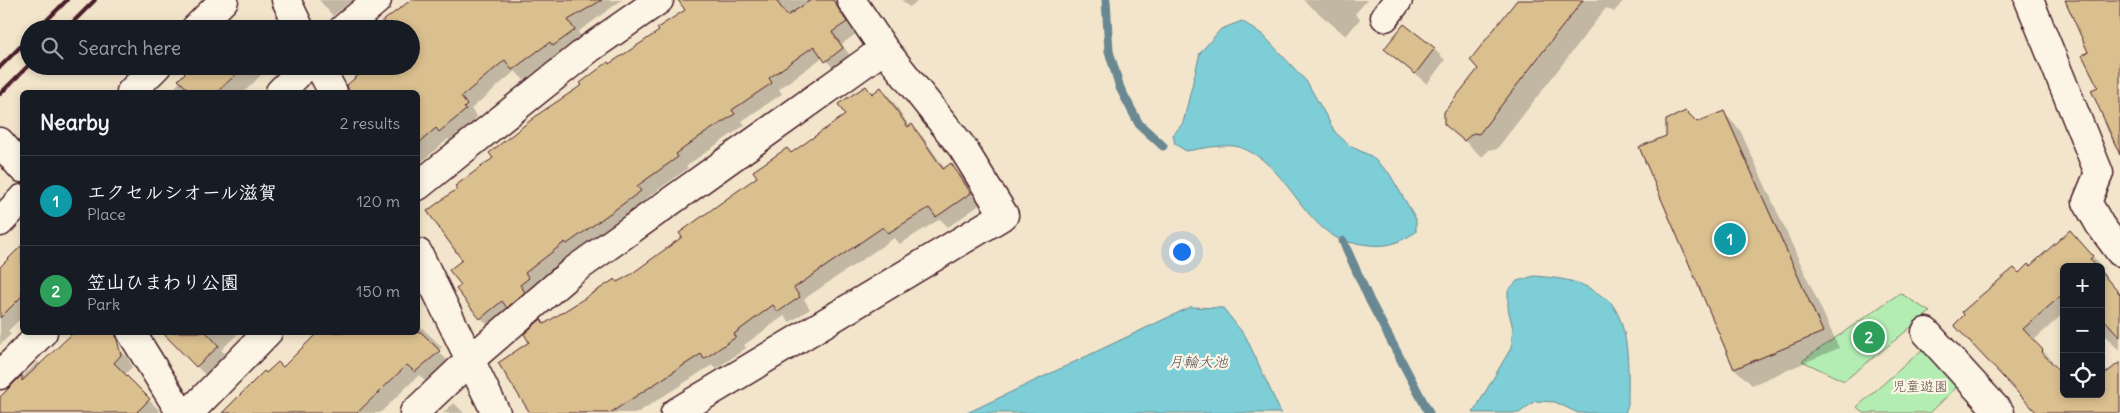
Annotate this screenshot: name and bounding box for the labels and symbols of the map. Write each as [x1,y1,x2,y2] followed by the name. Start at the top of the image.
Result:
[1714,220,1746,258] pin: 1
[1169,239,1195,265] your location
[1853,318,1885,356] pin: 2
[1168,352,1229,371] water label: 月輪大池
[1892,377,1948,395] park label: 児童遊園

